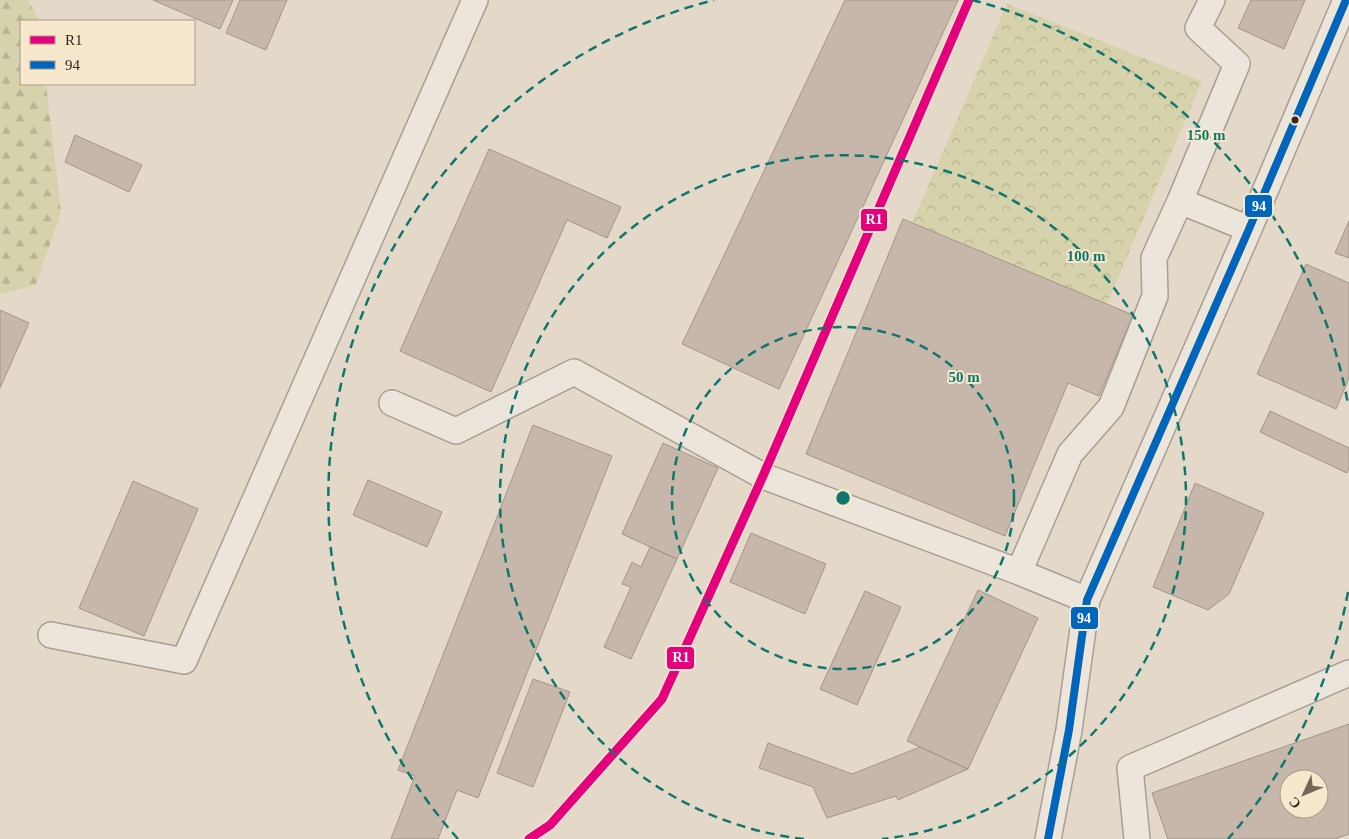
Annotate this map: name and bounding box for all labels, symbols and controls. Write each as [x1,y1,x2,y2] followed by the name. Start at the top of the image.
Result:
[20,20,195,85] legend
[65,32,83,48] text: R1
[65,57,81,73] text: 94
[1290,115,1300,125] unlabelled marker
[1187,127,1226,143] text: 150 m
[1244,194,1273,218] line badge: 94
[1252,199,1266,214] text: 94
[860,208,888,232] line badge: R1
[865,212,883,227] text: R1
[1067,248,1106,264] text: 100 m
[948,369,980,385] text: 50 m
[834,489,852,507] centre of rings
[1070,606,1099,630] line badge: 94
[1077,611,1091,626] text: 94
[666,646,695,670] line badge: R1
[672,650,690,665] text: R1
[1279,769,1329,819] north arrow
[1286,794,1304,812] text: С

